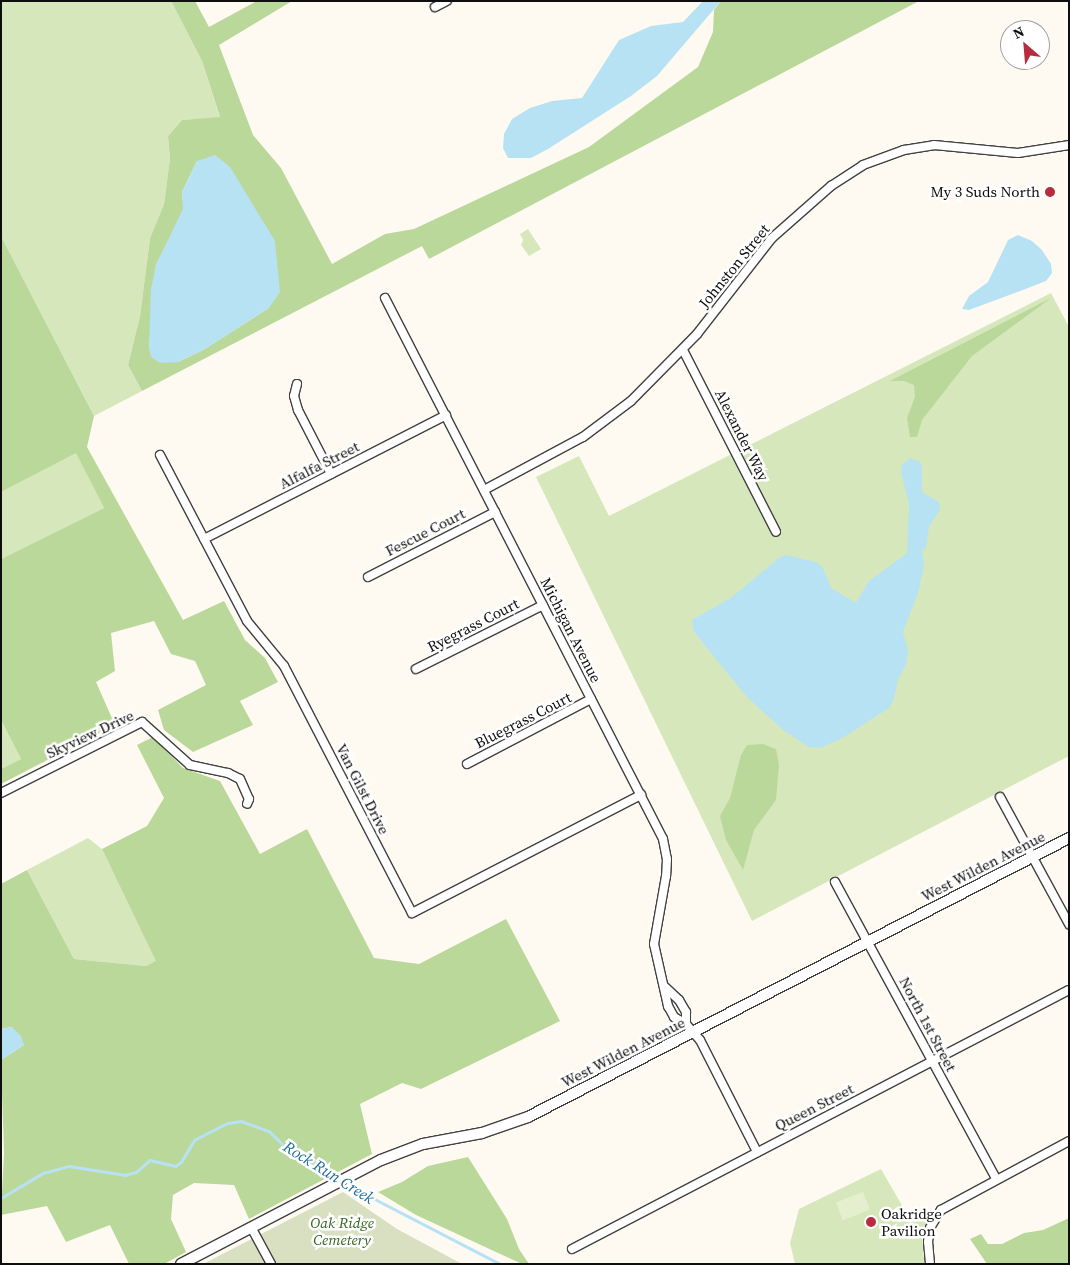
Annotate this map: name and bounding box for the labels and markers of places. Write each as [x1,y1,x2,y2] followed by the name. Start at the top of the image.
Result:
[931,183,1040,201] place label: My 3 Suds North
[1044,186,1056,198] marker: My 3 Suds North
[881,1204,942,1239] place label: Oakridge Pavilion
[865,1216,877,1228] marker: Oakridge Pavilion

